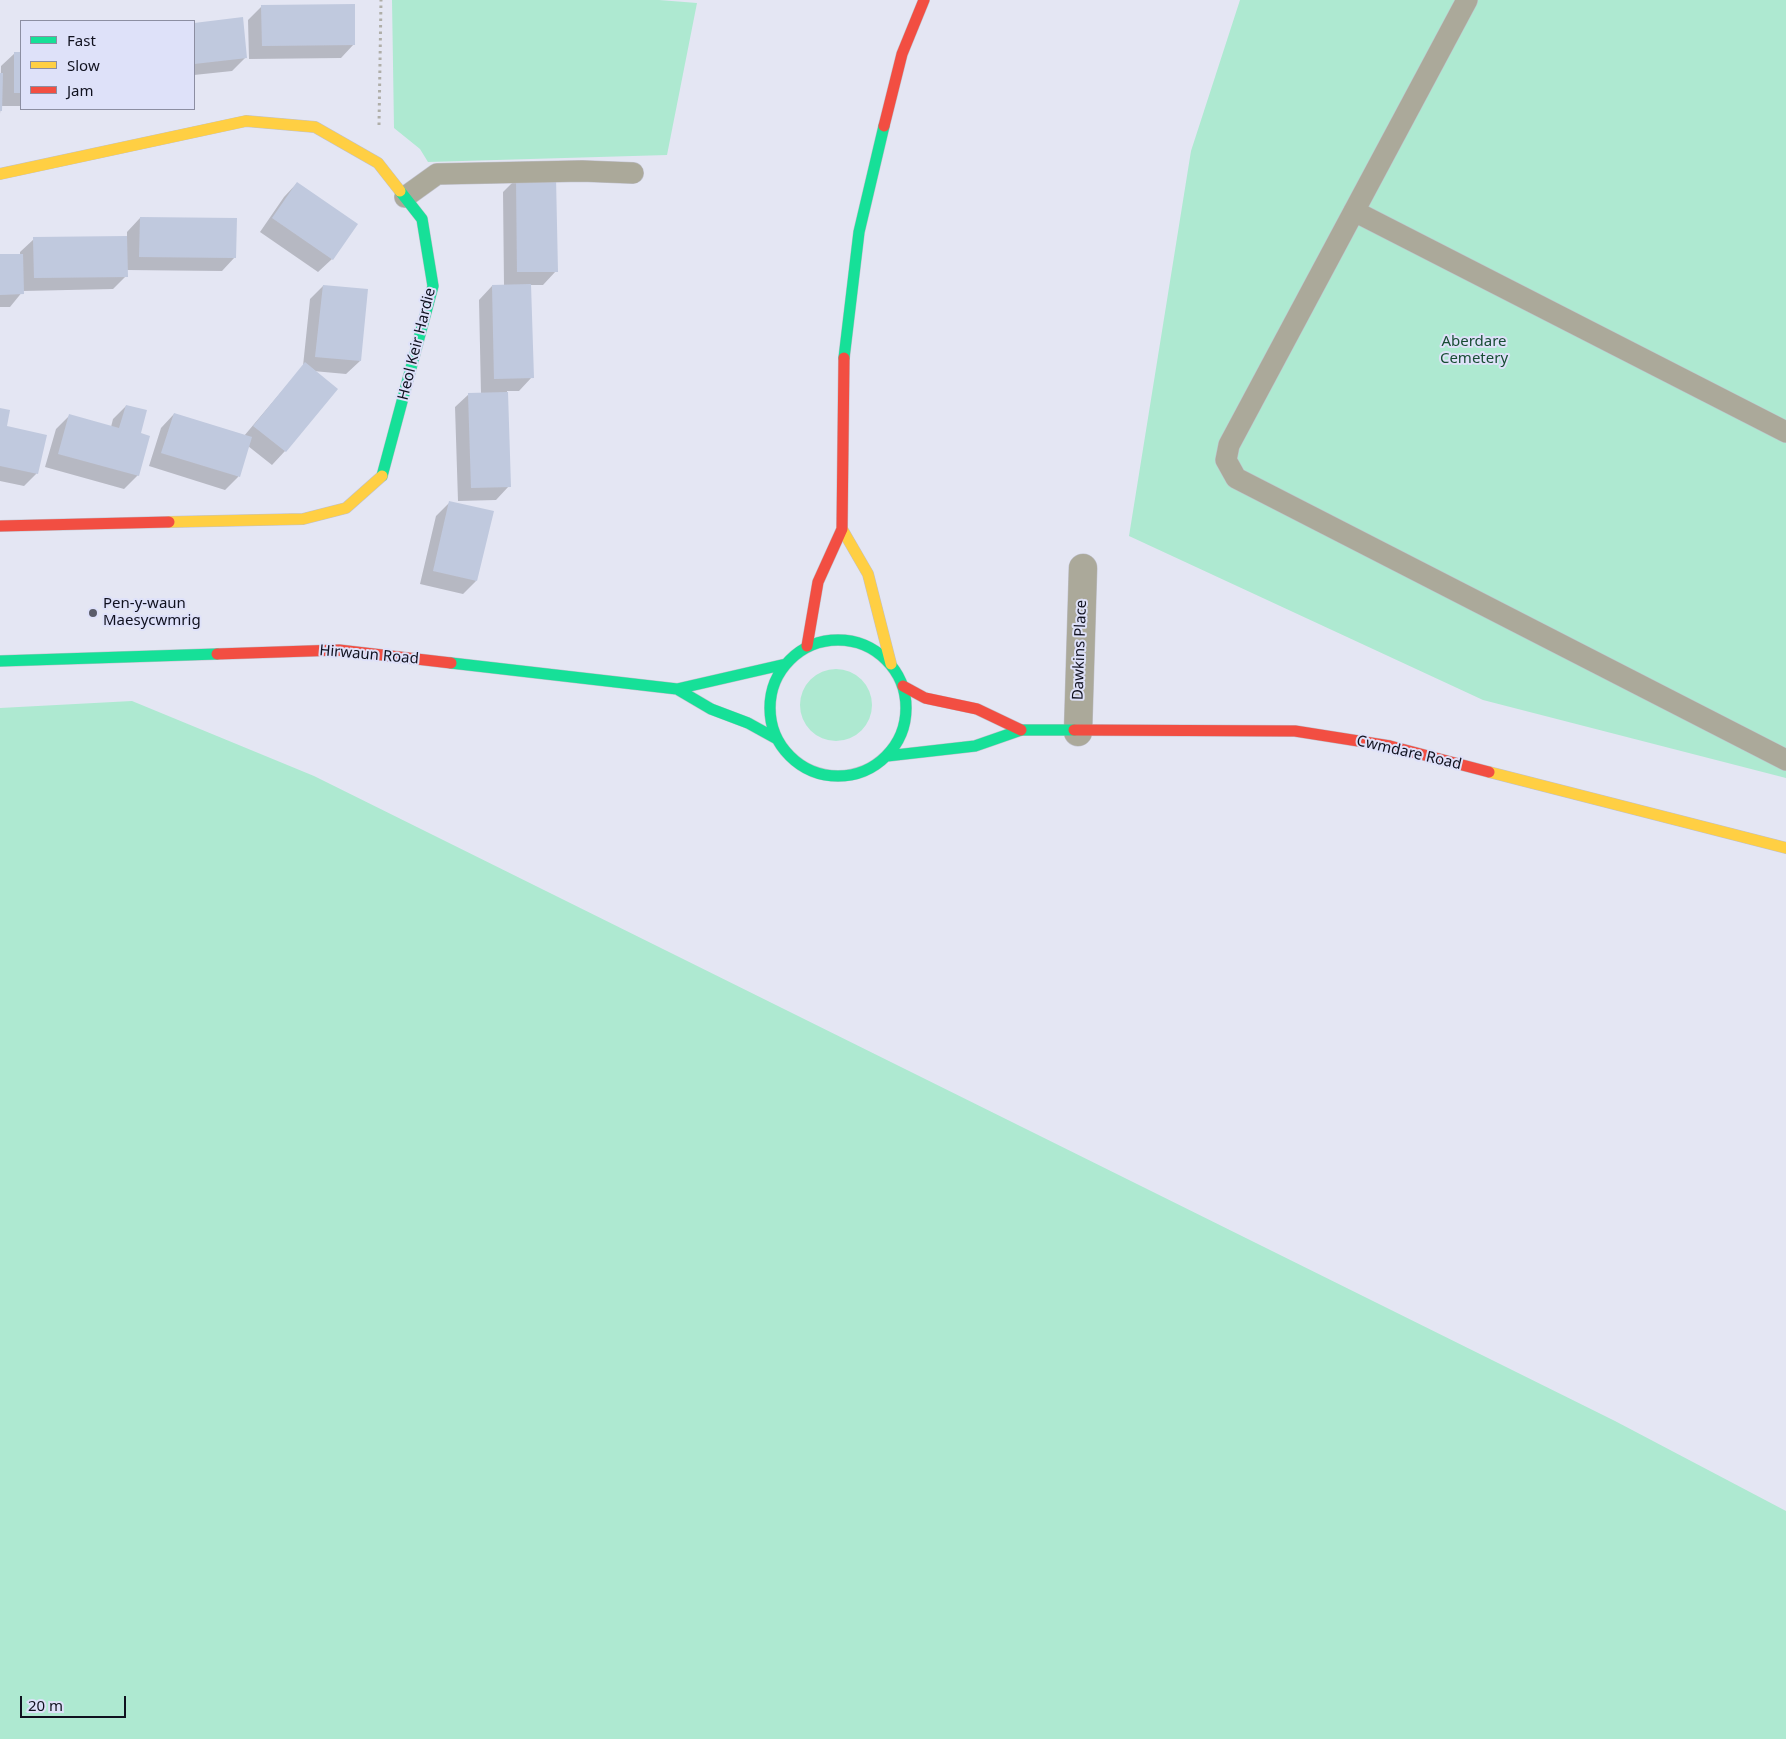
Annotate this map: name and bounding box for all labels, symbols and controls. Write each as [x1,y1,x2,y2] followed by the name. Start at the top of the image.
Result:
[20,20,195,110] legend
[67,30,96,50] text: Fast
[67,55,100,75] text: Slow
[67,80,94,100] text: Jam
[394,286,440,402] street label: Heol Keir Hardie
[1440,333,1508,368] park label: Aberdare Cemetery
[103,595,201,630] place label: Pen-y-waun Maesycwmrig
[1069,600,1091,700] street label: Dawkins Place
[87,607,99,619] marker: Pen-y-waun Maesycwmrig
[318,642,420,668] street label: Hirwaun Road
[1355,732,1463,774] street label: Cwmdare Road
[22,1686,129,1718] scale bar
[28,1695,63,1715] text: 20 m

